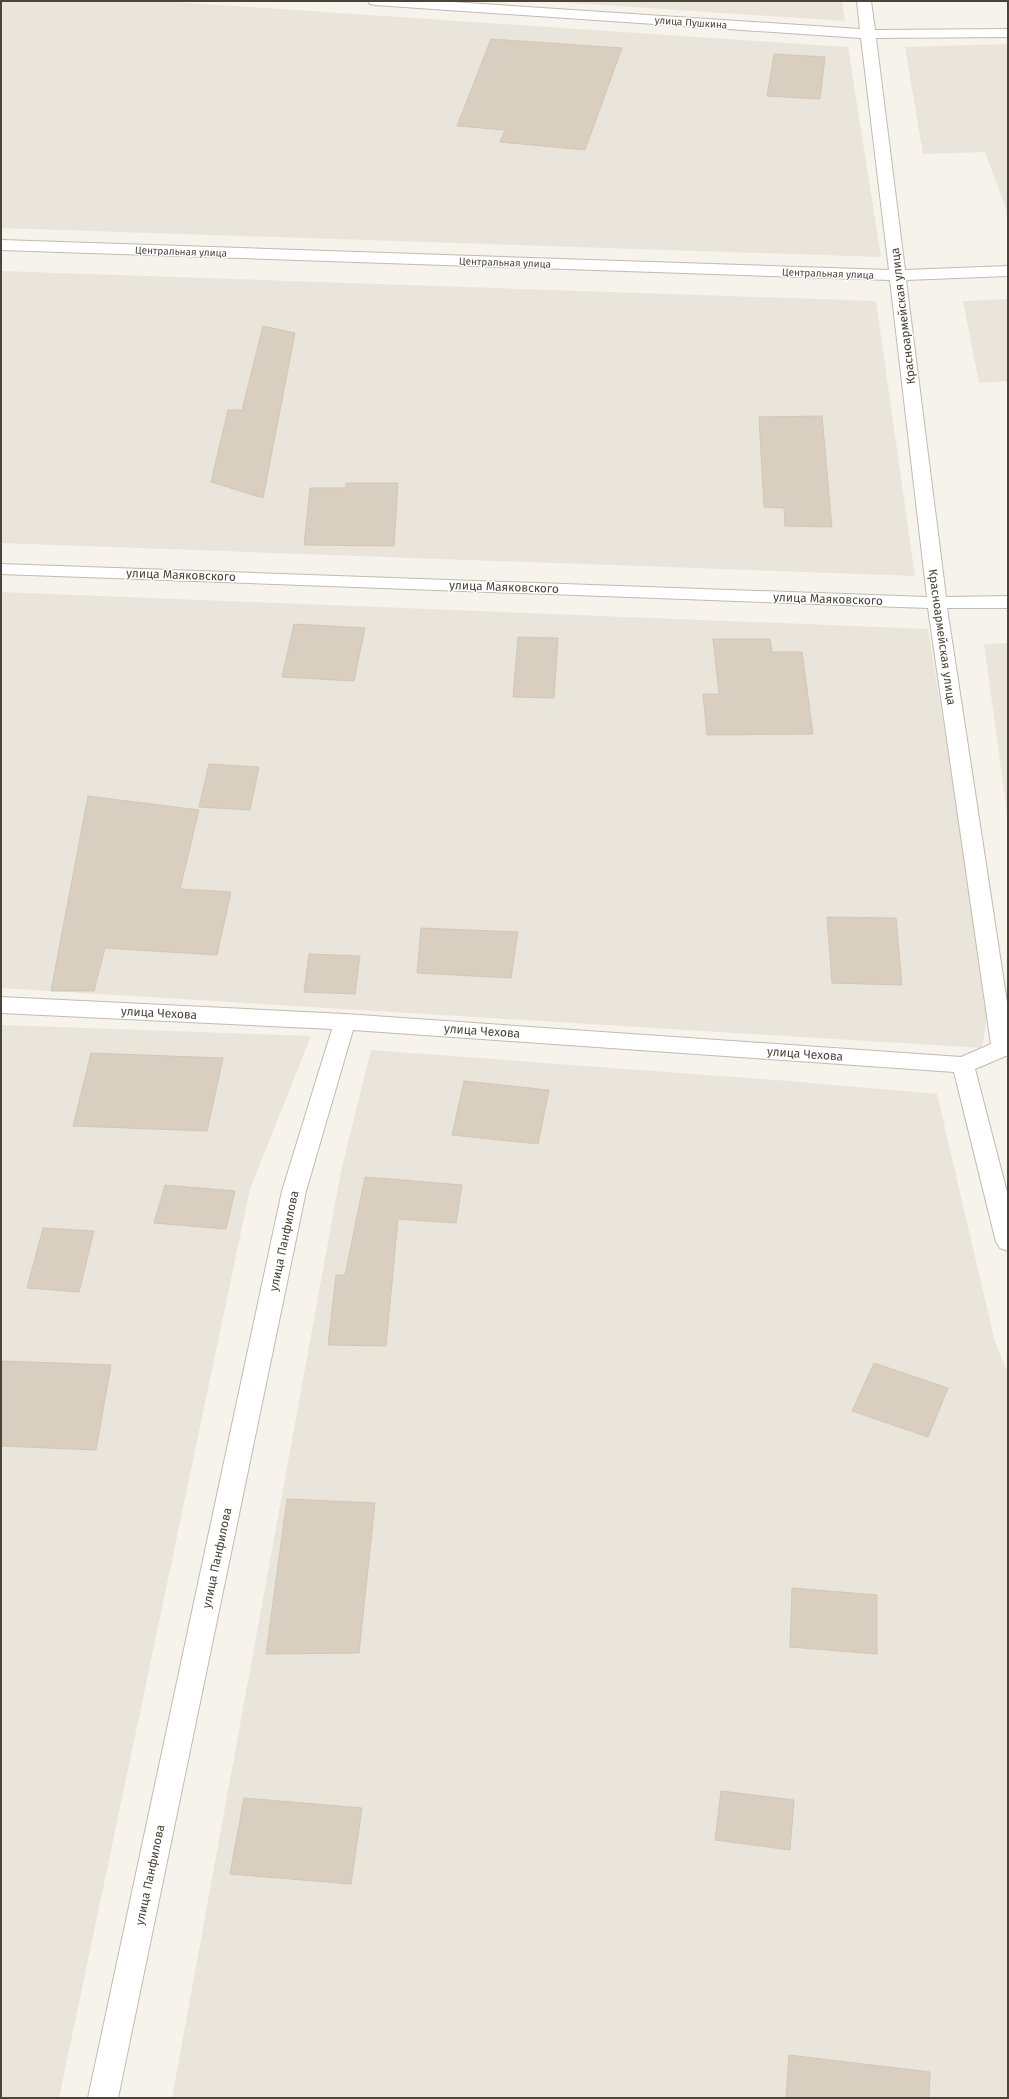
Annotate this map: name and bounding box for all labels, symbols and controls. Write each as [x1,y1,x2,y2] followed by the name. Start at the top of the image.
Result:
[654,14,728,32] street label: улица Пушкина
[135,244,227,260] street label: Центральная улица
[888,247,918,385] street label: Красноармейская улица
[459,255,551,271] street label: Центральная улица
[782,266,874,282] street label: Центральная улица
[126,566,236,584] street label: улица Маяковского
[926,568,958,706] street label: Красноармейская улица
[449,578,559,596] street label: улица Маяковского
[773,590,883,608] street label: улица Маяковского
[121,1004,197,1022] street label: улица Чехова
[443,1021,521,1041] street label: улица Чехова
[766,1044,844,1064] street label: улица Чехова
[267,1189,301,1293] street label: улица Панфилова
[200,1506,234,1610] street label: улица Панфилова
[133,1823,167,1927] street label: улица Панфилова

